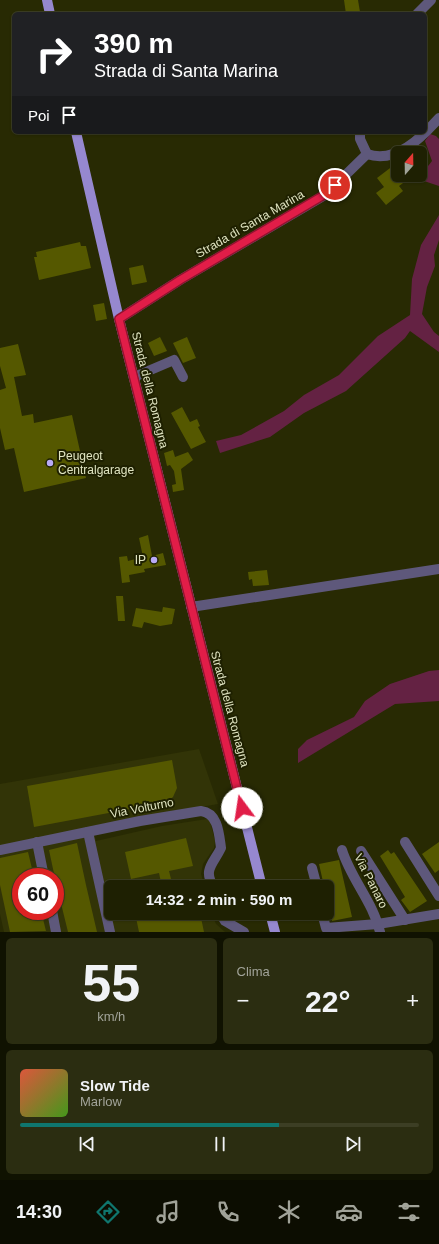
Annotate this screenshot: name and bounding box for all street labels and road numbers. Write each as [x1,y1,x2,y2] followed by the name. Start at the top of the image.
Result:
[193,187,307,261] street label: Strada di Santa Marina
[129,330,171,450] street label: Strada della Romagna
[208,650,252,769] street label: Strada della Romagna
[109,795,175,821] street label: Via Volturno
[351,851,391,911] street label: Via Panaro

